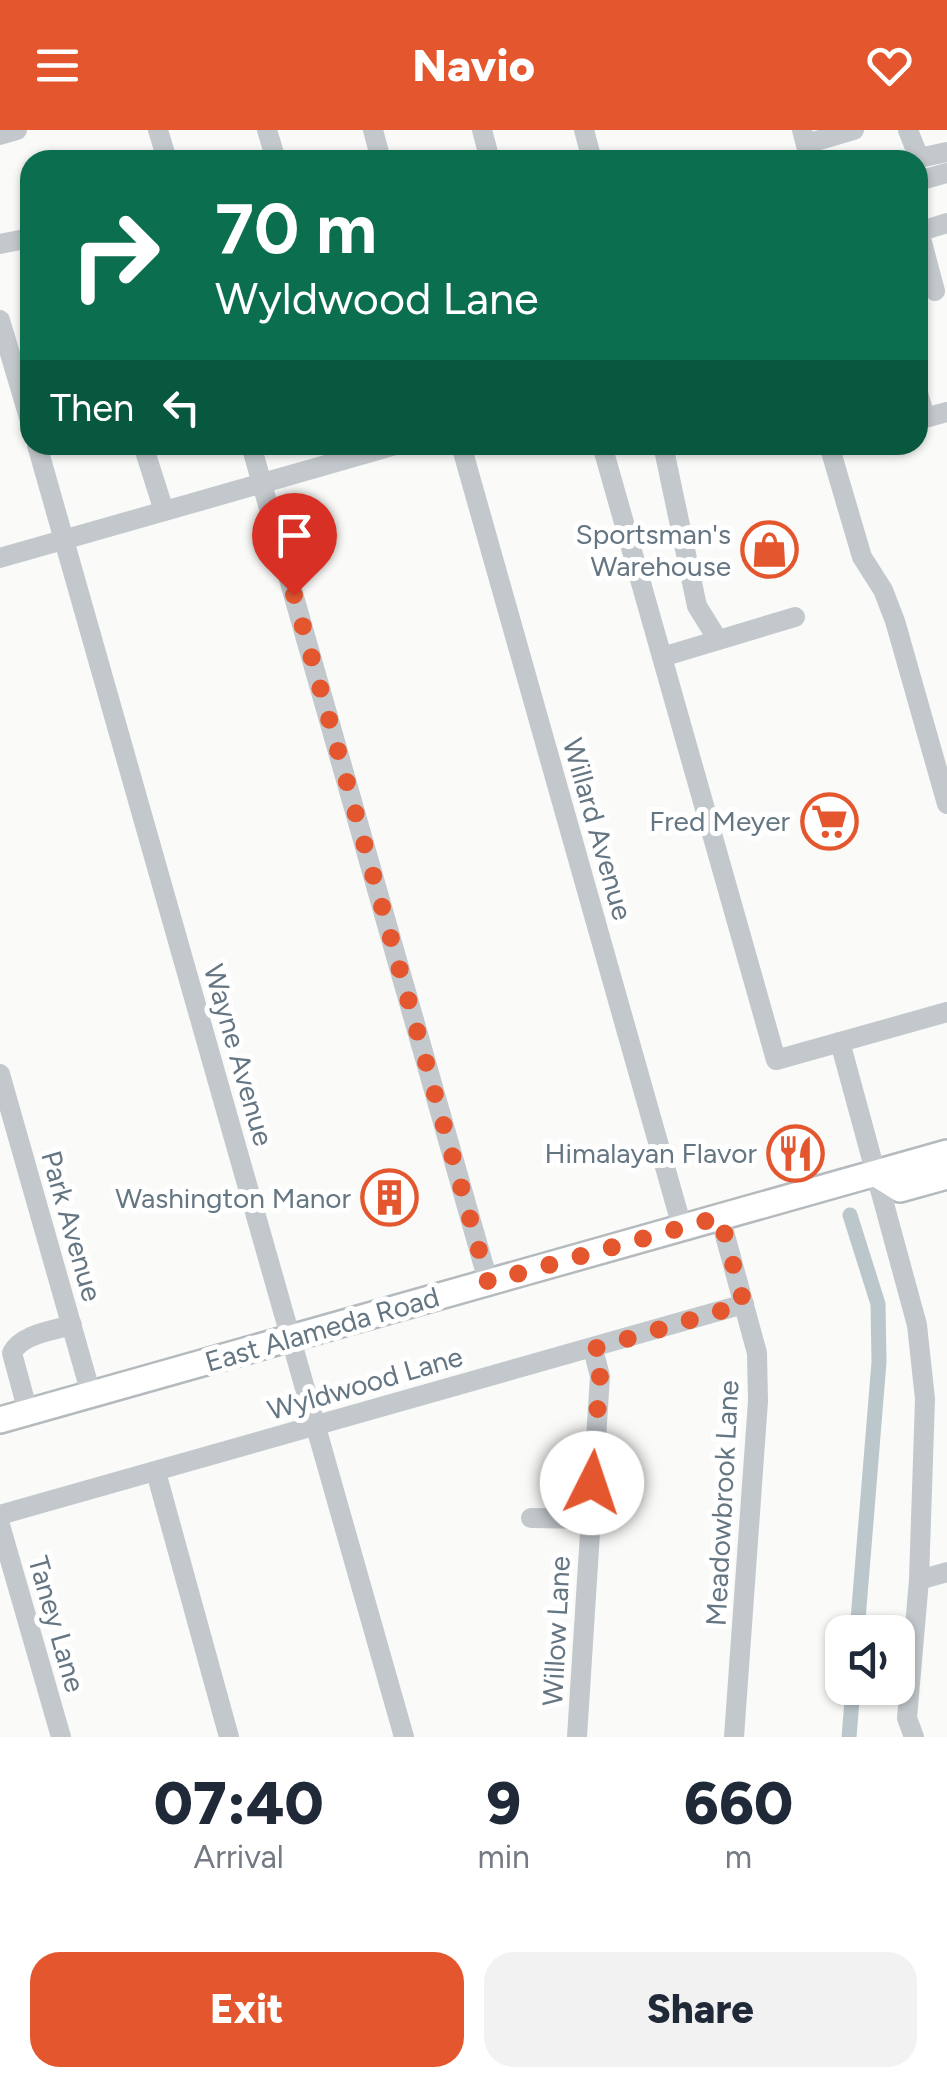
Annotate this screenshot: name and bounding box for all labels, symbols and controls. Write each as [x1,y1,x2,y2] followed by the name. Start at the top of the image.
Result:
[30,38,85,93] icon: menu
[412,38,535,92] text: Navio
[862,38,917,93] icon: heart
[215,186,377,271] text: 70 m
[50,190,180,320] icon: right
[215,271,539,325] text: Wyldwood Lane
[154,380,209,435] icon: left
[50,385,134,431] text: Then
[252,493,337,596] pin
[267,508,322,563] icon: arrive
[576,517,731,583] place label: Sportsman's Warehouse
[740,520,800,580] shop icon: Sportsman's Warehouse
[556,734,640,924] street label: Willard Avenue
[799,791,859,851] supermarket icon: Fred Meyer
[649,804,791,838] place label: Fred Meyer
[197,960,281,1150] street label: Wayne Avenue
[766,1123,826,1183] restaurant icon: Himalayan Flavor
[545,1136,758,1170] place label: Himalayan Flavor
[34,1147,110,1305] street label: Park Avenue
[360,1168,420,1228] building icon: Washington Manor
[115,1181,352,1215] place label: Washington Manor
[201,1279,443,1379] street label: East Alameda Road
[264,1339,466,1427] street label: Wyldwood Lane
[699,1379,745,1627] street label: Meadowbrook Lane
[540,1431,644,1535] position arrow
[21,1552,93,1696] street label: Taney Lane
[535,1555,577,1707] street label: Willow Lane
[825,1615,915,1705] map controls
[825,1615,915,1705] button: sound
[154,1767,324,1839] text: 07:40
[486,1767,521,1839] text: 9
[684,1767,793,1839] text: 660
[194,1838,284,1876] text: Arrival
[477,1838,530,1876] text: min
[725,1838,752,1876] text: m
[30,1952,464,2067] button: Exit
[484,1952,917,2067] button: Share

